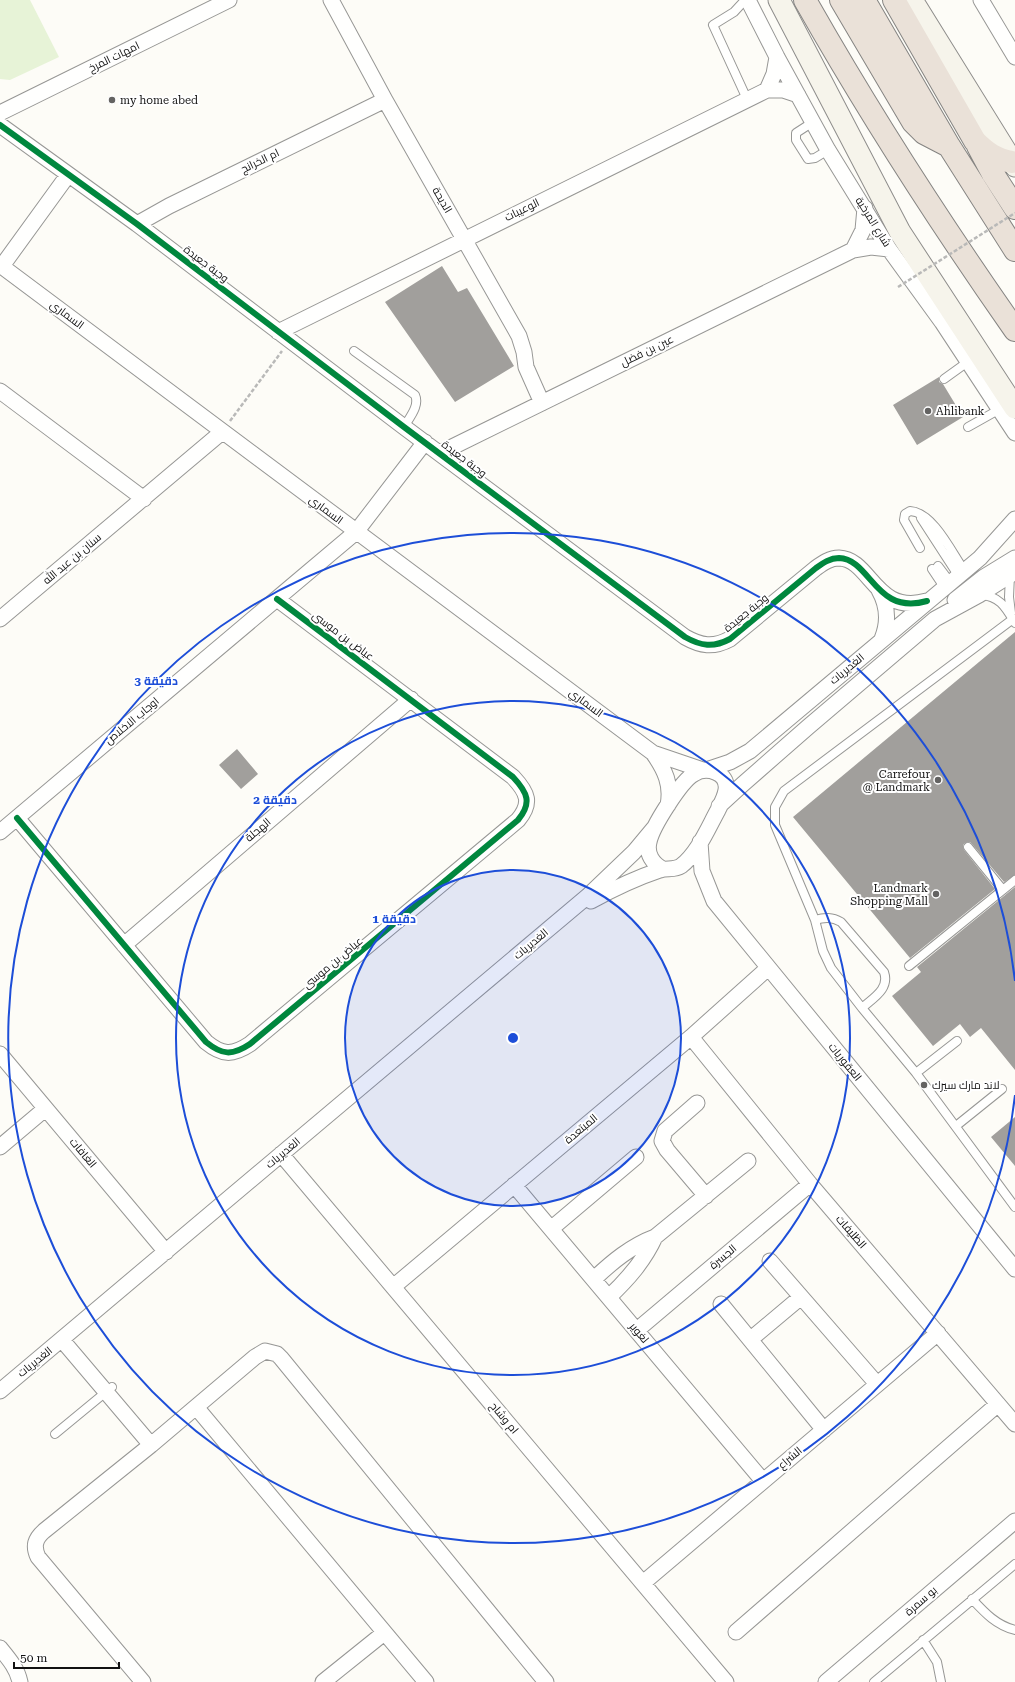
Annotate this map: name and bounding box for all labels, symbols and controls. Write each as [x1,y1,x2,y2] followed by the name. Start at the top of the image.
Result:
[86,39,142,76] street label: امهات المرخ
[120,94,198,107] place label: my home abed
[107,95,117,105] marker: my home abed
[239,146,282,177] street label: ام الخرانج
[429,185,455,215] street label: الديحة
[852,195,893,250] street label: شارع المرخية
[502,196,542,224] street label: الوعيبات
[181,243,231,285] street label: وجبة جعيدة
[46,298,86,333] street label: السماري
[618,333,676,369] street label: عين بن فضل
[936,405,985,418] place label: Ahlibank
[923,406,933,416] marker: Ahlibank
[439,438,489,480] street label: وجبة جعيدة
[305,493,345,528] street label: السماري
[39,529,104,587] street label: سنان بن عبد الله
[721,591,771,635] street label: وجبة جعيدة
[310,609,376,663] street label: عياض بن موسى
[827,651,867,687] street label: الغديريات
[134,674,178,688] text: 3 دقيقة
[565,686,605,721] street label: السماري
[102,695,162,747] street label: اوجاب الاخلاص
[863,768,930,794] place label: Carrefour @ Landmark
[933,775,943,785] marker: Carrefour @ Landmark
[253,793,297,807] text: 2 دقيقة
[242,815,274,845] street label: الهجلة
[850,882,929,908] place label: Landmark Shopping Mall
[931,889,941,899] marker: Landmark Shopping Mall
[372,912,416,926] text: 1 دقيقة
[511,926,551,962] street label: الغديريات
[301,934,365,992] street label: عياض بن موسى
[506,1031,520,1045] centre of rings
[826,1040,864,1084] street label: العقوريات
[932,1079,1000,1092] place label: لاند مارك سيرك
[919,1080,929,1090] marker: لاند مارك سيرك
[562,1111,600,1147] street label: المبتعدة
[67,1135,99,1171] street label: الغافات
[263,1135,303,1171] street label: الغديريات
[833,1213,869,1251] street label: الظليفات
[707,1242,739,1272] street label: الجسرة
[626,1319,651,1346] street label: لغوير
[15,1344,55,1380] street label: الغديريات
[486,1400,521,1437] street label: ام وشاح
[775,1444,805,1473] street label: الشراع
[902,1583,940,1618] street label: بو سمرة
[14,1644,119,1670] scale bar
[20,1651,47,1665] text: 50 m

